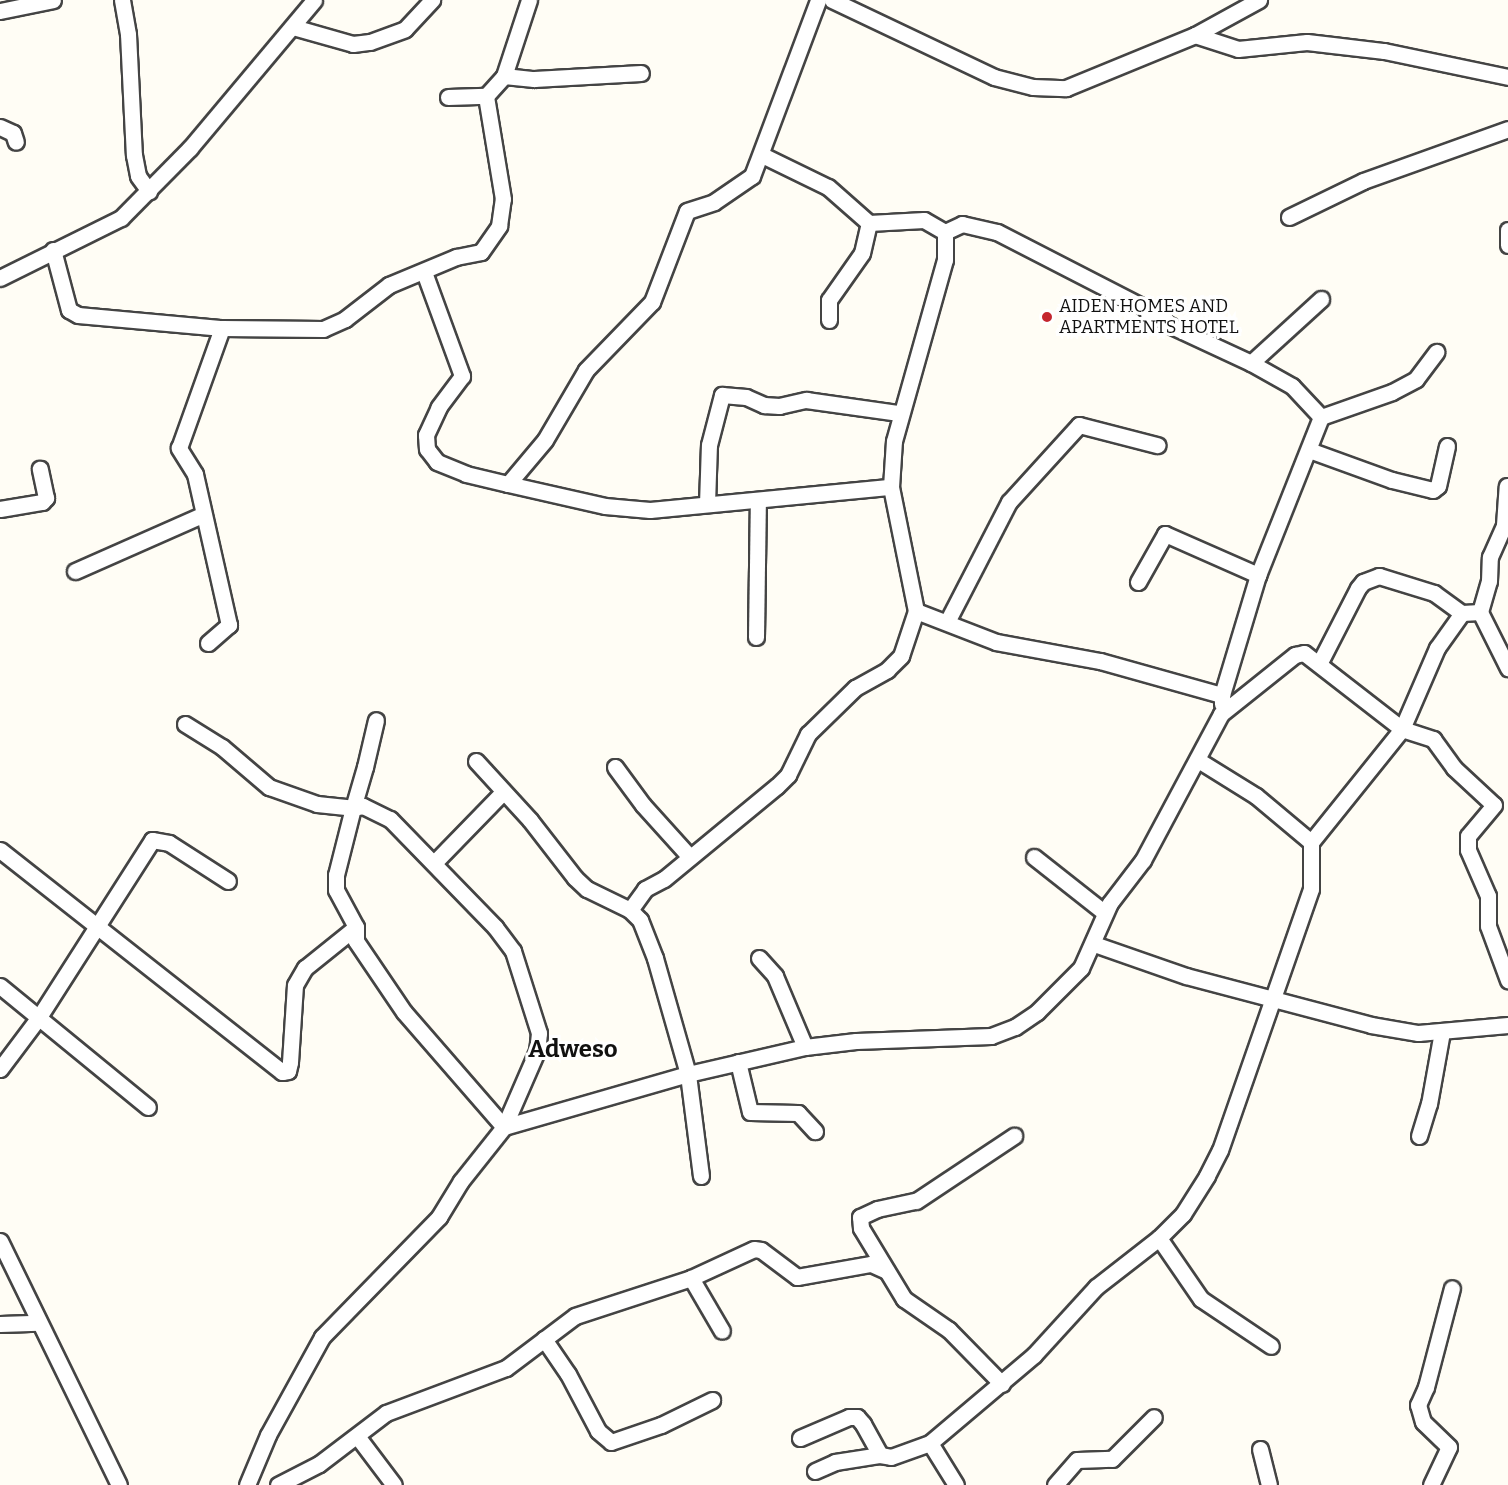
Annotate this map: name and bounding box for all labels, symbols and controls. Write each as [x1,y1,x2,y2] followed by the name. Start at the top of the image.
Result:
[1059,296,1239,338] place label: AIDEN HOMES AND APARTMENTS HOTEL
[1040,310,1054,324] marker: AIDEN HOMES AND APARTMENTS HOTEL
[528,1036,618,1064] district label: Adweso

